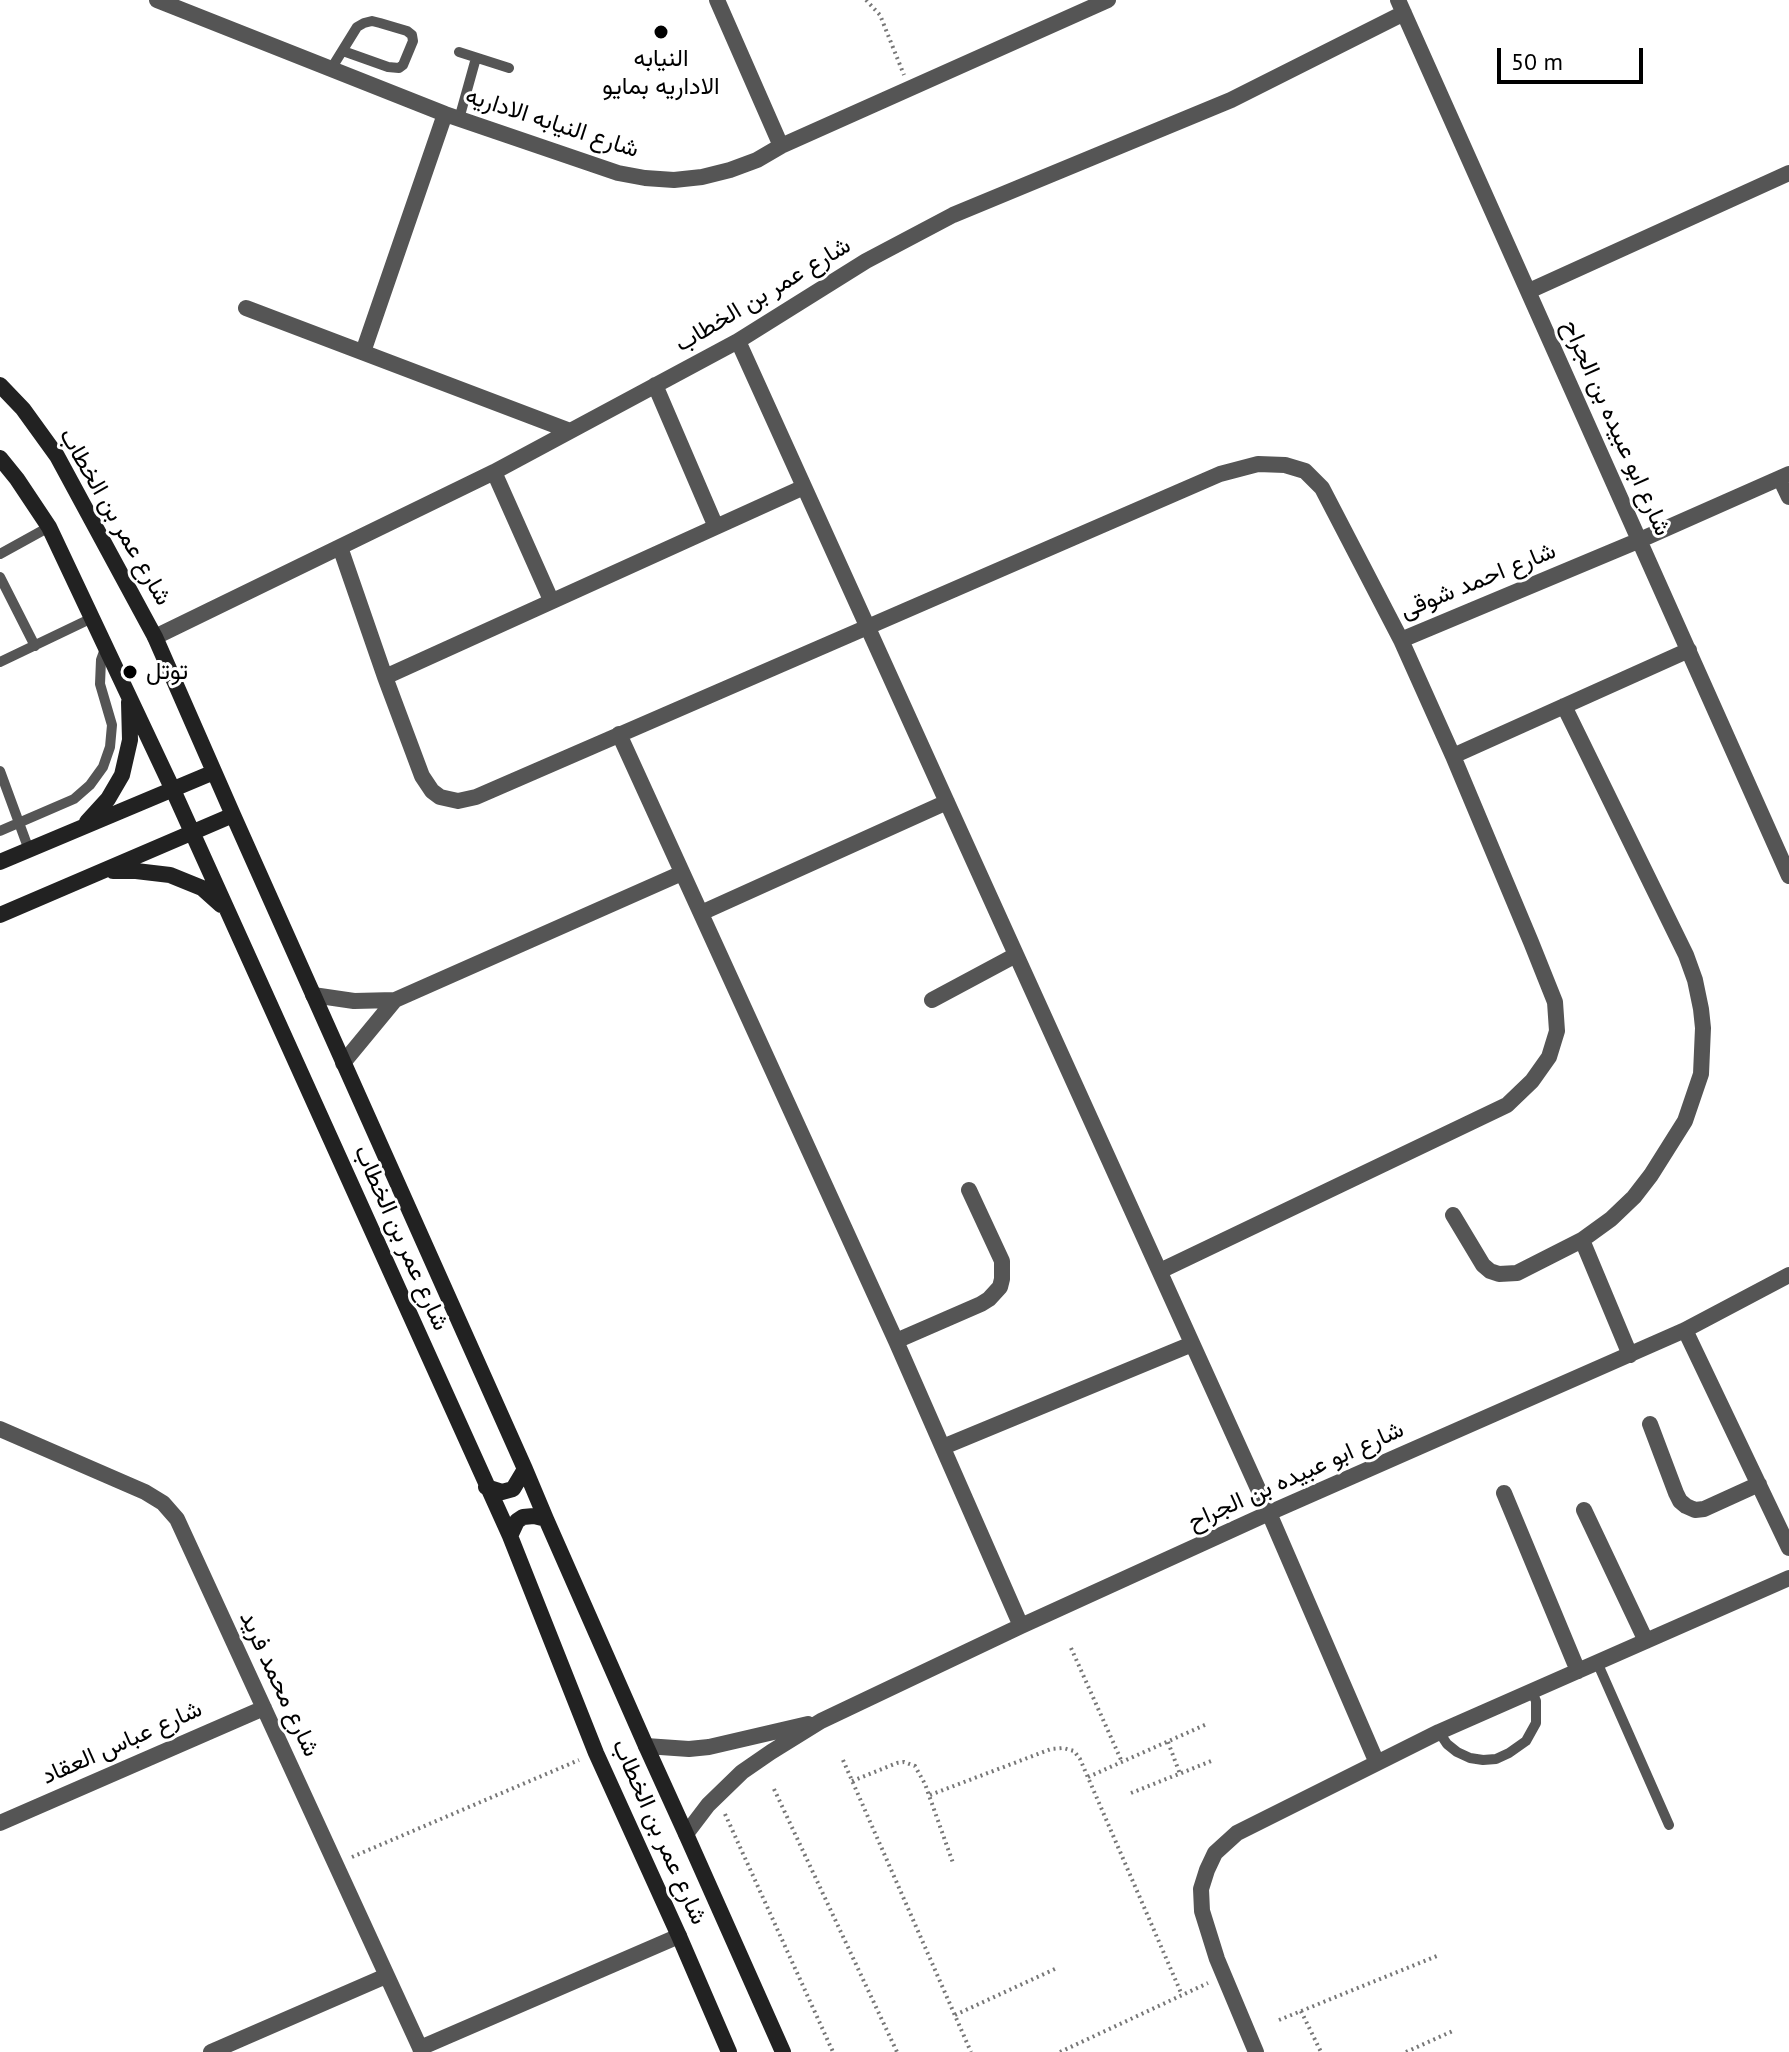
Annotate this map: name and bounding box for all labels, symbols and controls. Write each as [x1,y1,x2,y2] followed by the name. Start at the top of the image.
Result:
[652,23,670,41] marker: النيابه الاداريه بمايو
[1501,32,1647,82] scale bar
[602,45,720,101] place label: النيابه الاداريه بمايو
[1511,46,1563,77] text: 50 m
[462,81,642,165] street label: شارع النيابه الاداريه
[670,231,856,359] street label: شارع عمر بن الخطاب
[1555,316,1677,540] street label: شارع ابو عبيده بن الجراح
[53,423,177,611] street label: شارع عمر بن الخطاب
[1396,537,1560,625] street label: شارع احمد شوقى
[146,658,188,686] place label: توتل
[121,663,139,681] marker: توتل
[347,1141,455,1335] street label: شارع عمر بن الخطاب
[1184,1415,1408,1537] street label: شارع ابو عبيده بن الجراح
[233,1607,325,1761] street label: شارع محمد فريد
[37,1695,207,1791] street label: شارع عباس العقاد
[605,1735,713,1929] street label: شارع عمر بن الخطاب

